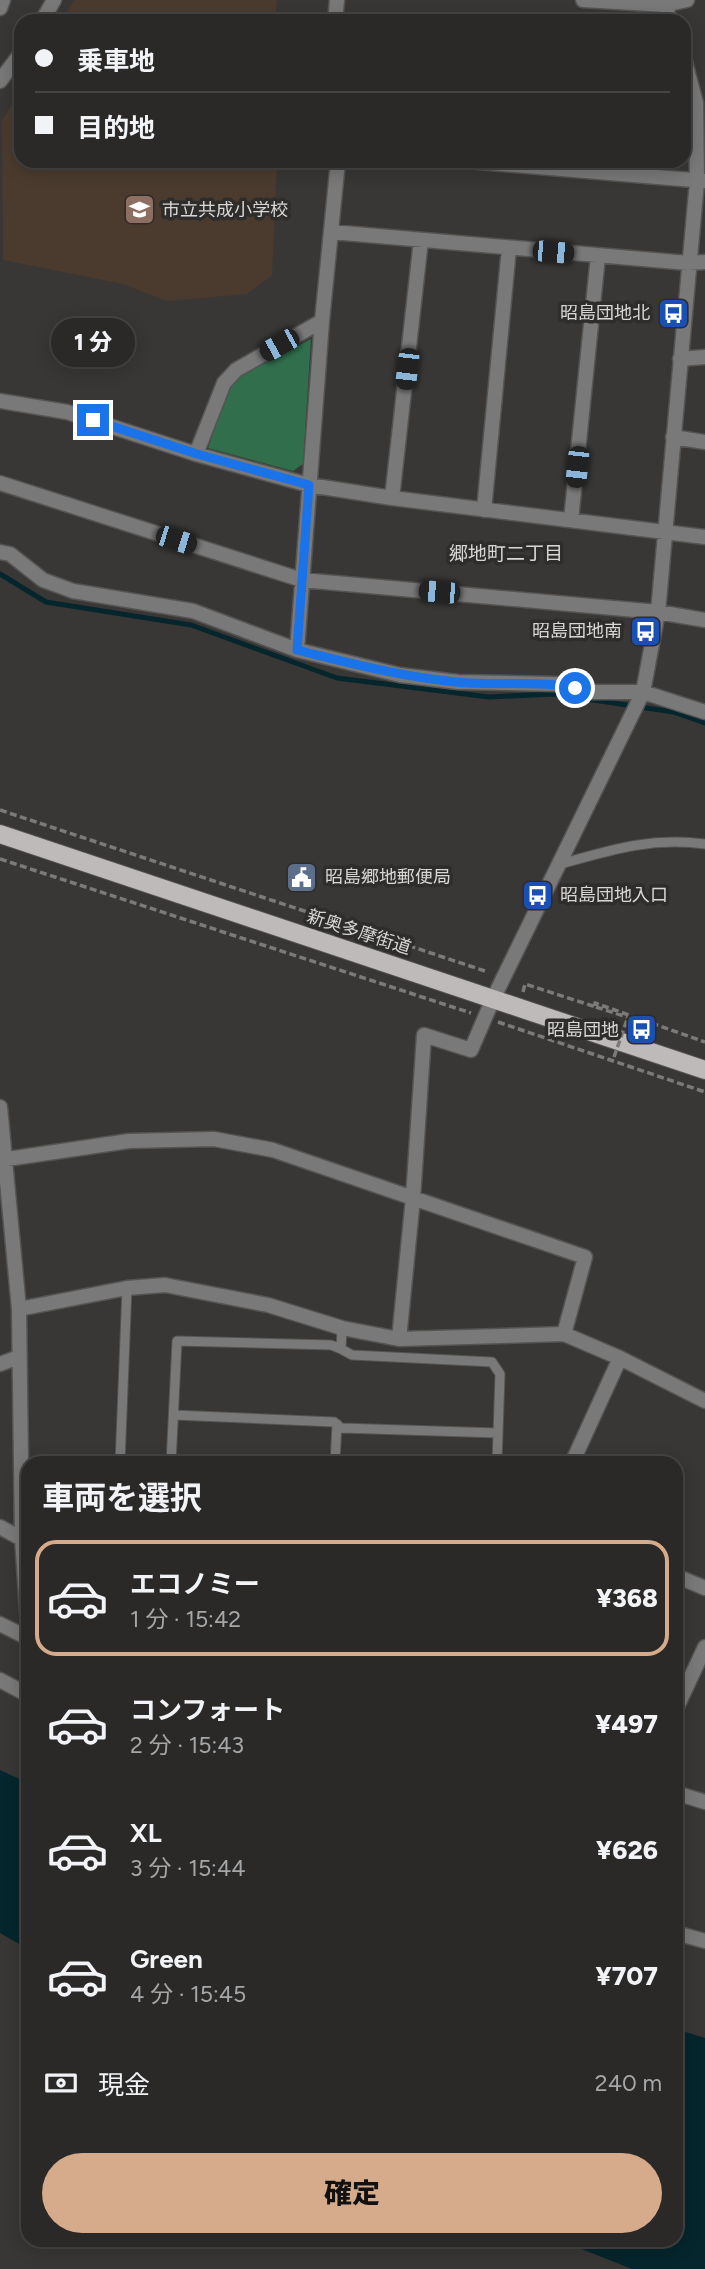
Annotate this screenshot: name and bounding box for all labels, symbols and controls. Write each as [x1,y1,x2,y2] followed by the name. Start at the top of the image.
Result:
[77,45,155,77] text: 乗車地
[77,112,155,144] text: 目的地
[122,193,156,227] school or university icon: 市立共成小学校
[162,199,288,221] place label: 市立共成小学校
[532,240,575,264] car
[656,296,690,330] bus stop icon: 昭島団地北
[560,302,650,324] place label: 昭島団地北
[51,318,135,368] callout: 1 分
[256,326,303,364] car
[74,328,112,356] text: 1 分
[395,347,420,391] car
[77,404,109,436] route end
[565,445,590,489] car
[153,524,200,556] car
[449,542,563,565] district label: 郷地町二丁目
[418,580,461,604] car
[628,614,662,648] bus stop icon: 昭島団地南
[532,620,622,642] place label: 昭島団地南
[559,672,591,704] route start
[285,860,319,894] public building icon: 昭島郷地郵便局
[325,866,451,888] place label: 昭島郷地郵便局
[520,878,554,912] bus stop icon: 昭島団地入口
[560,884,668,906] place label: 昭島団地入口
[304,905,414,959] street label: 新奥多摩街道
[625,1013,659,1047] bus stop icon: 昭島団地
[547,1019,619,1041] place label: 昭島団地
[42,1479,202,1517] text: 車両を選択
[46,1567,109,1630] icon: car
[130,1568,260,1600] text: エコノミー
[596,1582,658,1614] text: ¥368
[130,1605,241,1633] text: 1 分 · 15:42
[46,1693,109,1756] icon: car
[130,1694,285,1726] text: コンフォート
[595,1708,658,1740] text: ¥497
[130,1731,244,1759] text: 2 分 · 15:43
[130,1817,162,1849] text: XL
[46,1819,109,1882] icon: car
[596,1834,658,1866] text: ¥626
[130,1854,246,1882] text: 3 分 · 15:44
[130,1943,203,1975] text: Green
[46,1945,109,2008] icon: car
[596,1960,658,1992] text: ¥707
[130,1980,246,2008] text: 4 分 · 15:45
[42,2064,80,2102] icon: cash
[98,2069,150,2101] text: 現金
[595,2069,662,2097] text: 240 m
[42,2153,662,2233] button: 確定

